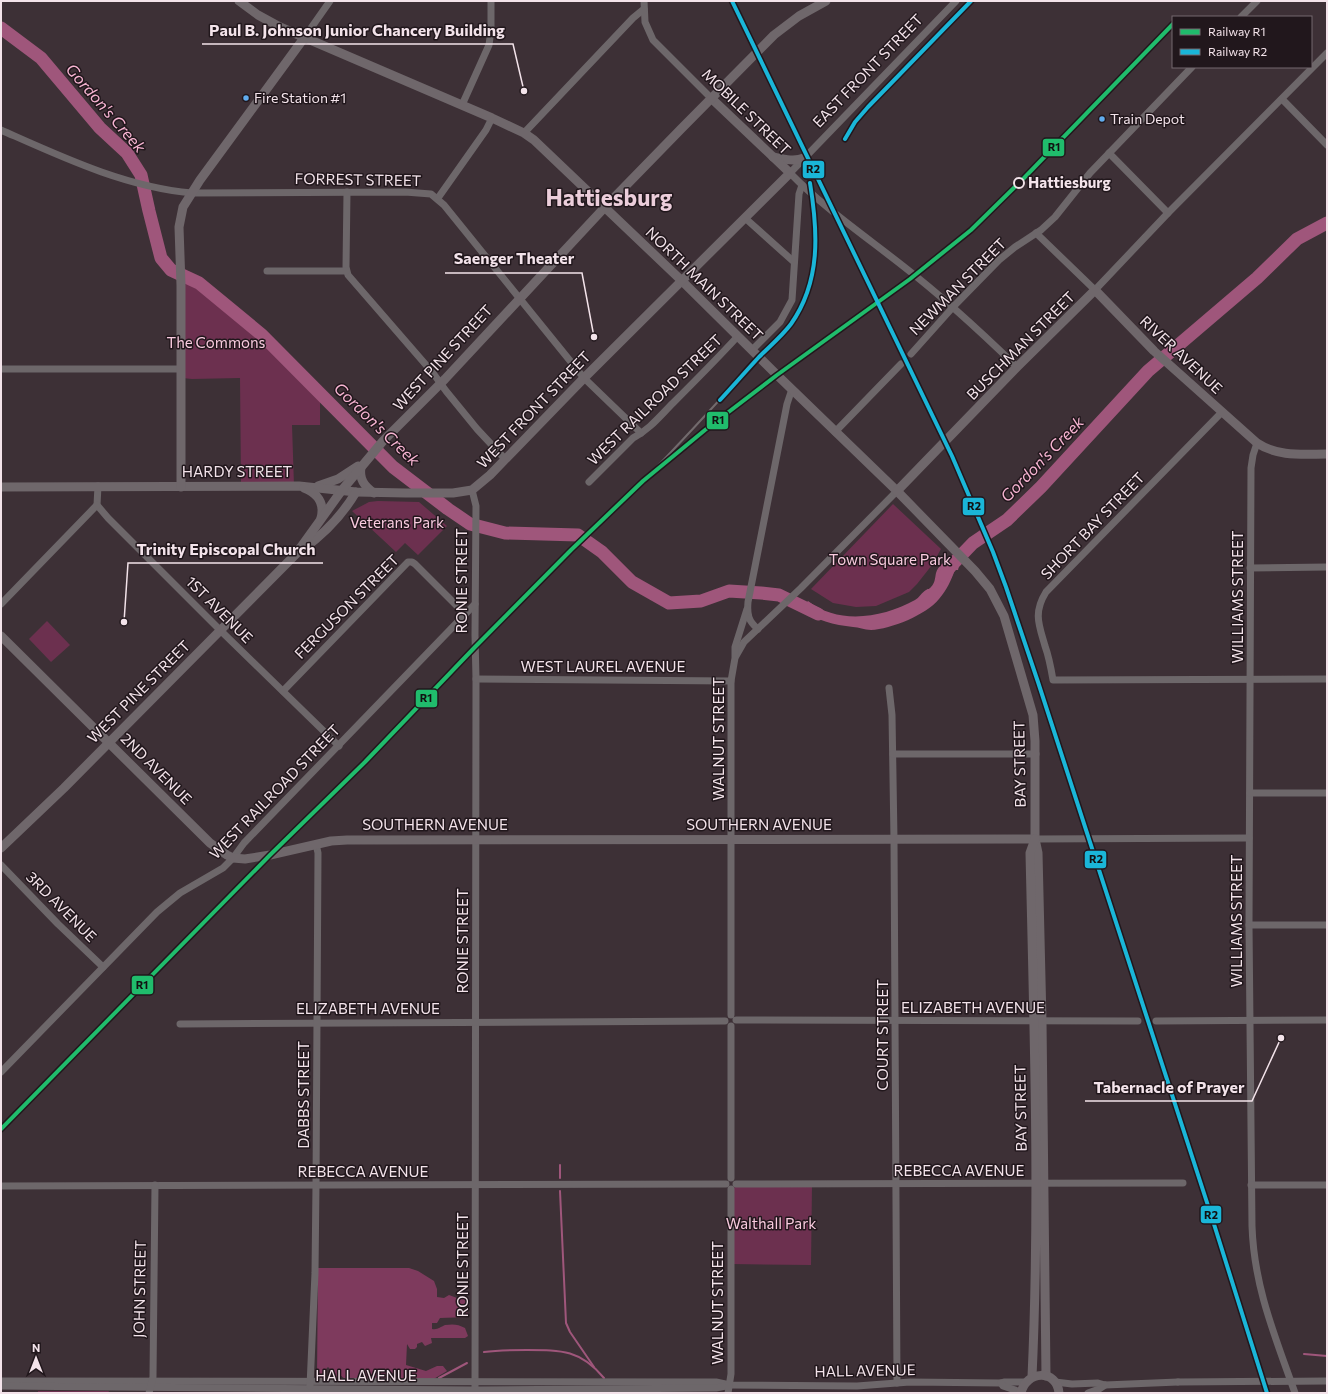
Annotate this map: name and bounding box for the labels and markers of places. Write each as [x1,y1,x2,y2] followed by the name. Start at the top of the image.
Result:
[202,16,513,44] callout: Paul B. Johnson Junior Chancery Building
[254,89,346,106] place label: Fire Station #1
[241,93,251,103] marker: Fire Station #1
[1110,110,1185,127] place label: Train Depot
[1097,114,1107,124] marker: Train Depot
[1028,173,1111,191] place label: Hattiesburg
[1013,177,1025,189] marker: Hattiesburg
[445,245,582,273] callout: Saenger Theater
[128,535,323,563] callout: Trinity Episcopal Church
[1085,1073,1252,1101] callout: Tabernacle of Prayer

